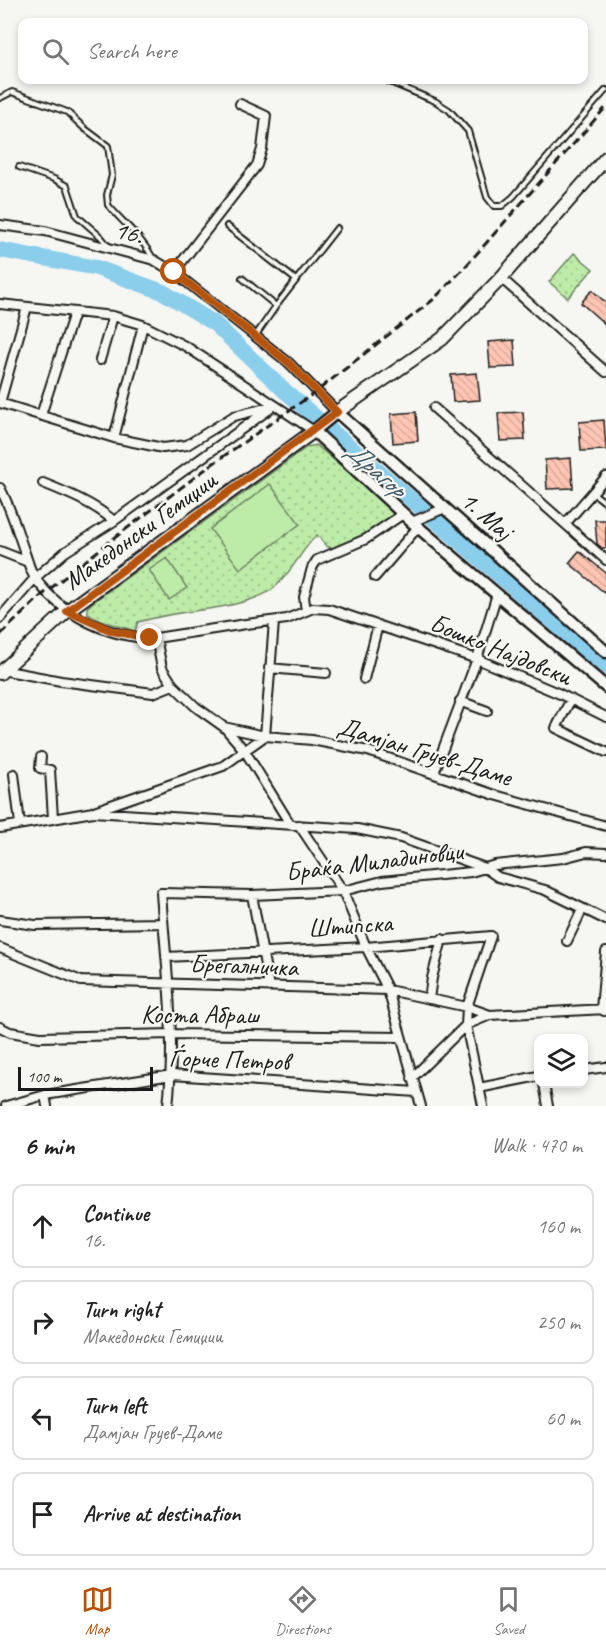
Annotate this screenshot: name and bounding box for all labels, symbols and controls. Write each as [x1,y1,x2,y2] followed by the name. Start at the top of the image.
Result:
[18,18,588,84] search box
[39,35,72,68] icon: search
[87,37,177,65] text: Search here
[111,213,148,252] street label: 16.
[160,258,186,284] route start
[338,433,416,507] water label: Драгор
[57,463,225,597] street label: Македонски Гемиџии
[454,484,522,549] street label: 1. Мај
[425,606,578,693] street label: Бошко Најдовски
[136,624,162,650] route end
[334,709,517,794] street label: Дамјан Груев-Даме
[284,834,467,889] street label: Браќа Миладиновци
[307,906,395,945] street label: Штипска
[189,947,300,984] street label: Брегалничка
[141,998,260,1031] street label: Коста Абраш
[534,1034,588,1088] map controls
[534,1034,588,1088] button: layers
[168,1041,294,1078] street label: Ѓорче Петров
[18,1064,153,1092] scale bar
[27,1067,61,1087] text: 100 m
[24,1129,74,1162] text: 6 min
[492,1133,582,1158] text: Walk · 470 m
[83,1200,149,1228] text: Continue
[26,1210,59,1243] icon: ahead
[537,1214,580,1239] text: 160 m
[83,1228,105,1253] text: 16.
[83,1296,160,1324] text: Turn right
[26,1306,59,1339] icon: right
[537,1310,580,1335] text: 250 m
[83,1324,223,1349] text: Македонски Гемиџии
[83,1392,147,1420] text: Turn left
[26,1402,59,1435] icon: left
[546,1406,580,1431] text: 60 m
[83,1420,221,1445] text: Дамјан Груев-Даме
[26,1498,59,1531] icon: arrive
[83,1500,240,1528] text: Arrive at destination
[81,1583,114,1639] tab: Map
[275,1583,331,1639] tab: Directions
[492,1583,525,1639] tab: Saved

